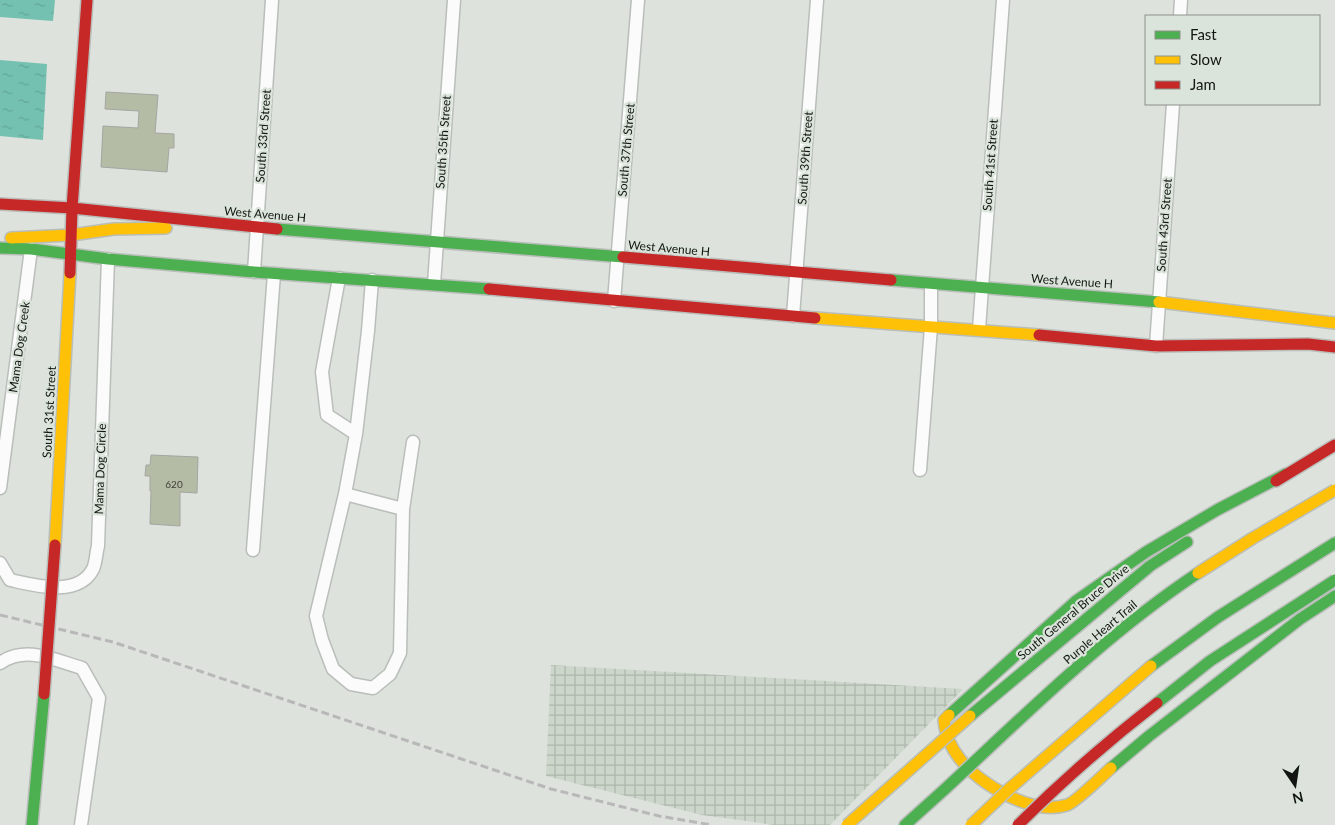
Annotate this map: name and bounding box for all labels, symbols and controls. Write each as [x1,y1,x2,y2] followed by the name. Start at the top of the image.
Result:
[1145,15,1320,105] legend
[1190,25,1217,43] text: Fast
[1190,50,1222,68] text: Slow
[1190,75,1216,93] text: Jam
[252,88,274,183] street label: South 33rd Street
[432,94,454,189] street label: South 35th Street
[614,102,638,197] street label: South 37th Street
[794,110,816,205] street label: South 39th Street
[979,118,1001,211] street label: South 41st Street
[1153,177,1175,272] street label: South 43rd Street
[223,203,307,225] street label: West Avenue H
[627,237,711,259] street label: West Avenue H
[1030,271,1114,291] street label: West Avenue H
[5,300,33,394] street label: Mama Dog Creek
[39,365,59,458] street label: South 31st Street
[91,423,109,515] street label: Mama Dog Circle
[165,478,183,490] house number: 620
[1014,561,1132,663] street label: South General Bruce Drive
[1060,597,1140,667] street label: Purple Heart Trail
[1270,760,1320,810] north arrow
[1291,789,1305,808] text: N

